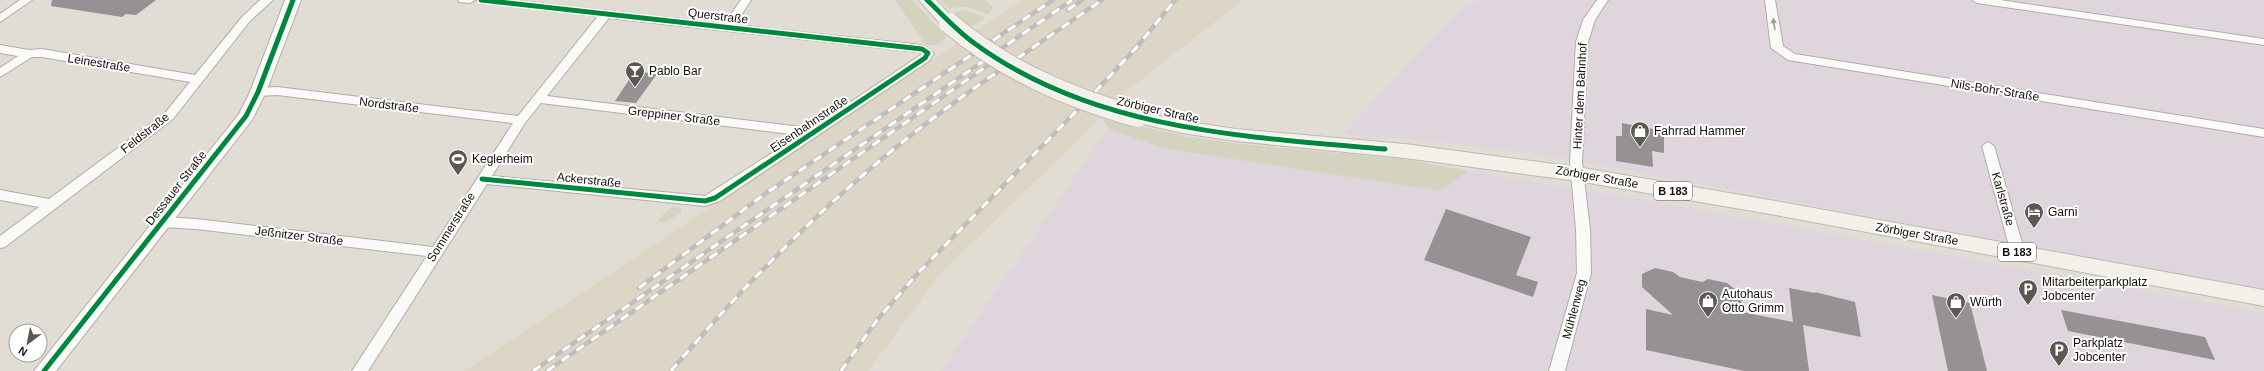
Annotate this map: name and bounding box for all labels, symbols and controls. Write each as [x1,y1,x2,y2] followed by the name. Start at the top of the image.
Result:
[687,5,749,27] street label: Querstraße
[1771,18,1777,30] one-way arrow
[1570,42,1590,150] street label: Hinter dem Bahnhof
[67,51,132,75] street label: Leinestraße
[624,60,646,88] bar icon: Pablo Bar
[649,64,702,78] place label: Pablo Bar
[1950,76,2041,104] street label: Nils-Bohr-Straße
[767,93,851,155] street label: Eisenbahnstraße
[358,94,420,116] street label: Nordstraße
[1115,94,1201,126] street label: Zörbiger Straße
[627,103,721,129] street label: Greppiner Straße
[118,110,172,156] street label: Feldstraße
[1629,120,1651,148] shop icon: Fahrrad Hammer
[1654,124,1745,138] place label: Fahrrad Hammer
[143,148,210,228] street label: Dessauer Straße
[447,148,469,176] sports icon: Keglerheim
[472,152,533,166] place label: Keglerheim
[1554,163,1640,191] street label: Zörbiger Straße
[556,170,622,190] street label: Ackerstraße
[1989,170,2017,228] street label: Karlstraße
[1654,182,1692,200] road number: B 183
[424,189,478,264] street label: Sommerstraße
[2023,201,2045,229] hotel icon: Garni
[2048,205,2077,219] place label: Garni
[1874,220,1960,248] street label: Zörbiger Straße
[254,224,344,248] street label: Jeßnitzer Straße
[1998,243,2036,261] road number: B 183
[2042,275,2147,303] place label: Mitarbeiterparkplatz Jobcenter
[1559,278,1589,340] street label: Mühlenweg
[2017,278,2039,306] parking icon: Mitarbeiterparkplatz Jobcenter
[1722,287,1784,315] place label: Autohaus Otto Grimm
[1697,290,1719,318] shop icon: Autohaus Otto Grimm
[1945,291,1967,319] shop icon: Würth
[1970,295,2002,309] place label: Würth
[8,323,48,363] north arrow
[2073,336,2126,364] place label: Parkplatz Jobcenter
[2048,339,2070,367] parking icon: Parkplatz Jobcenter
[16,344,29,359] text: N

